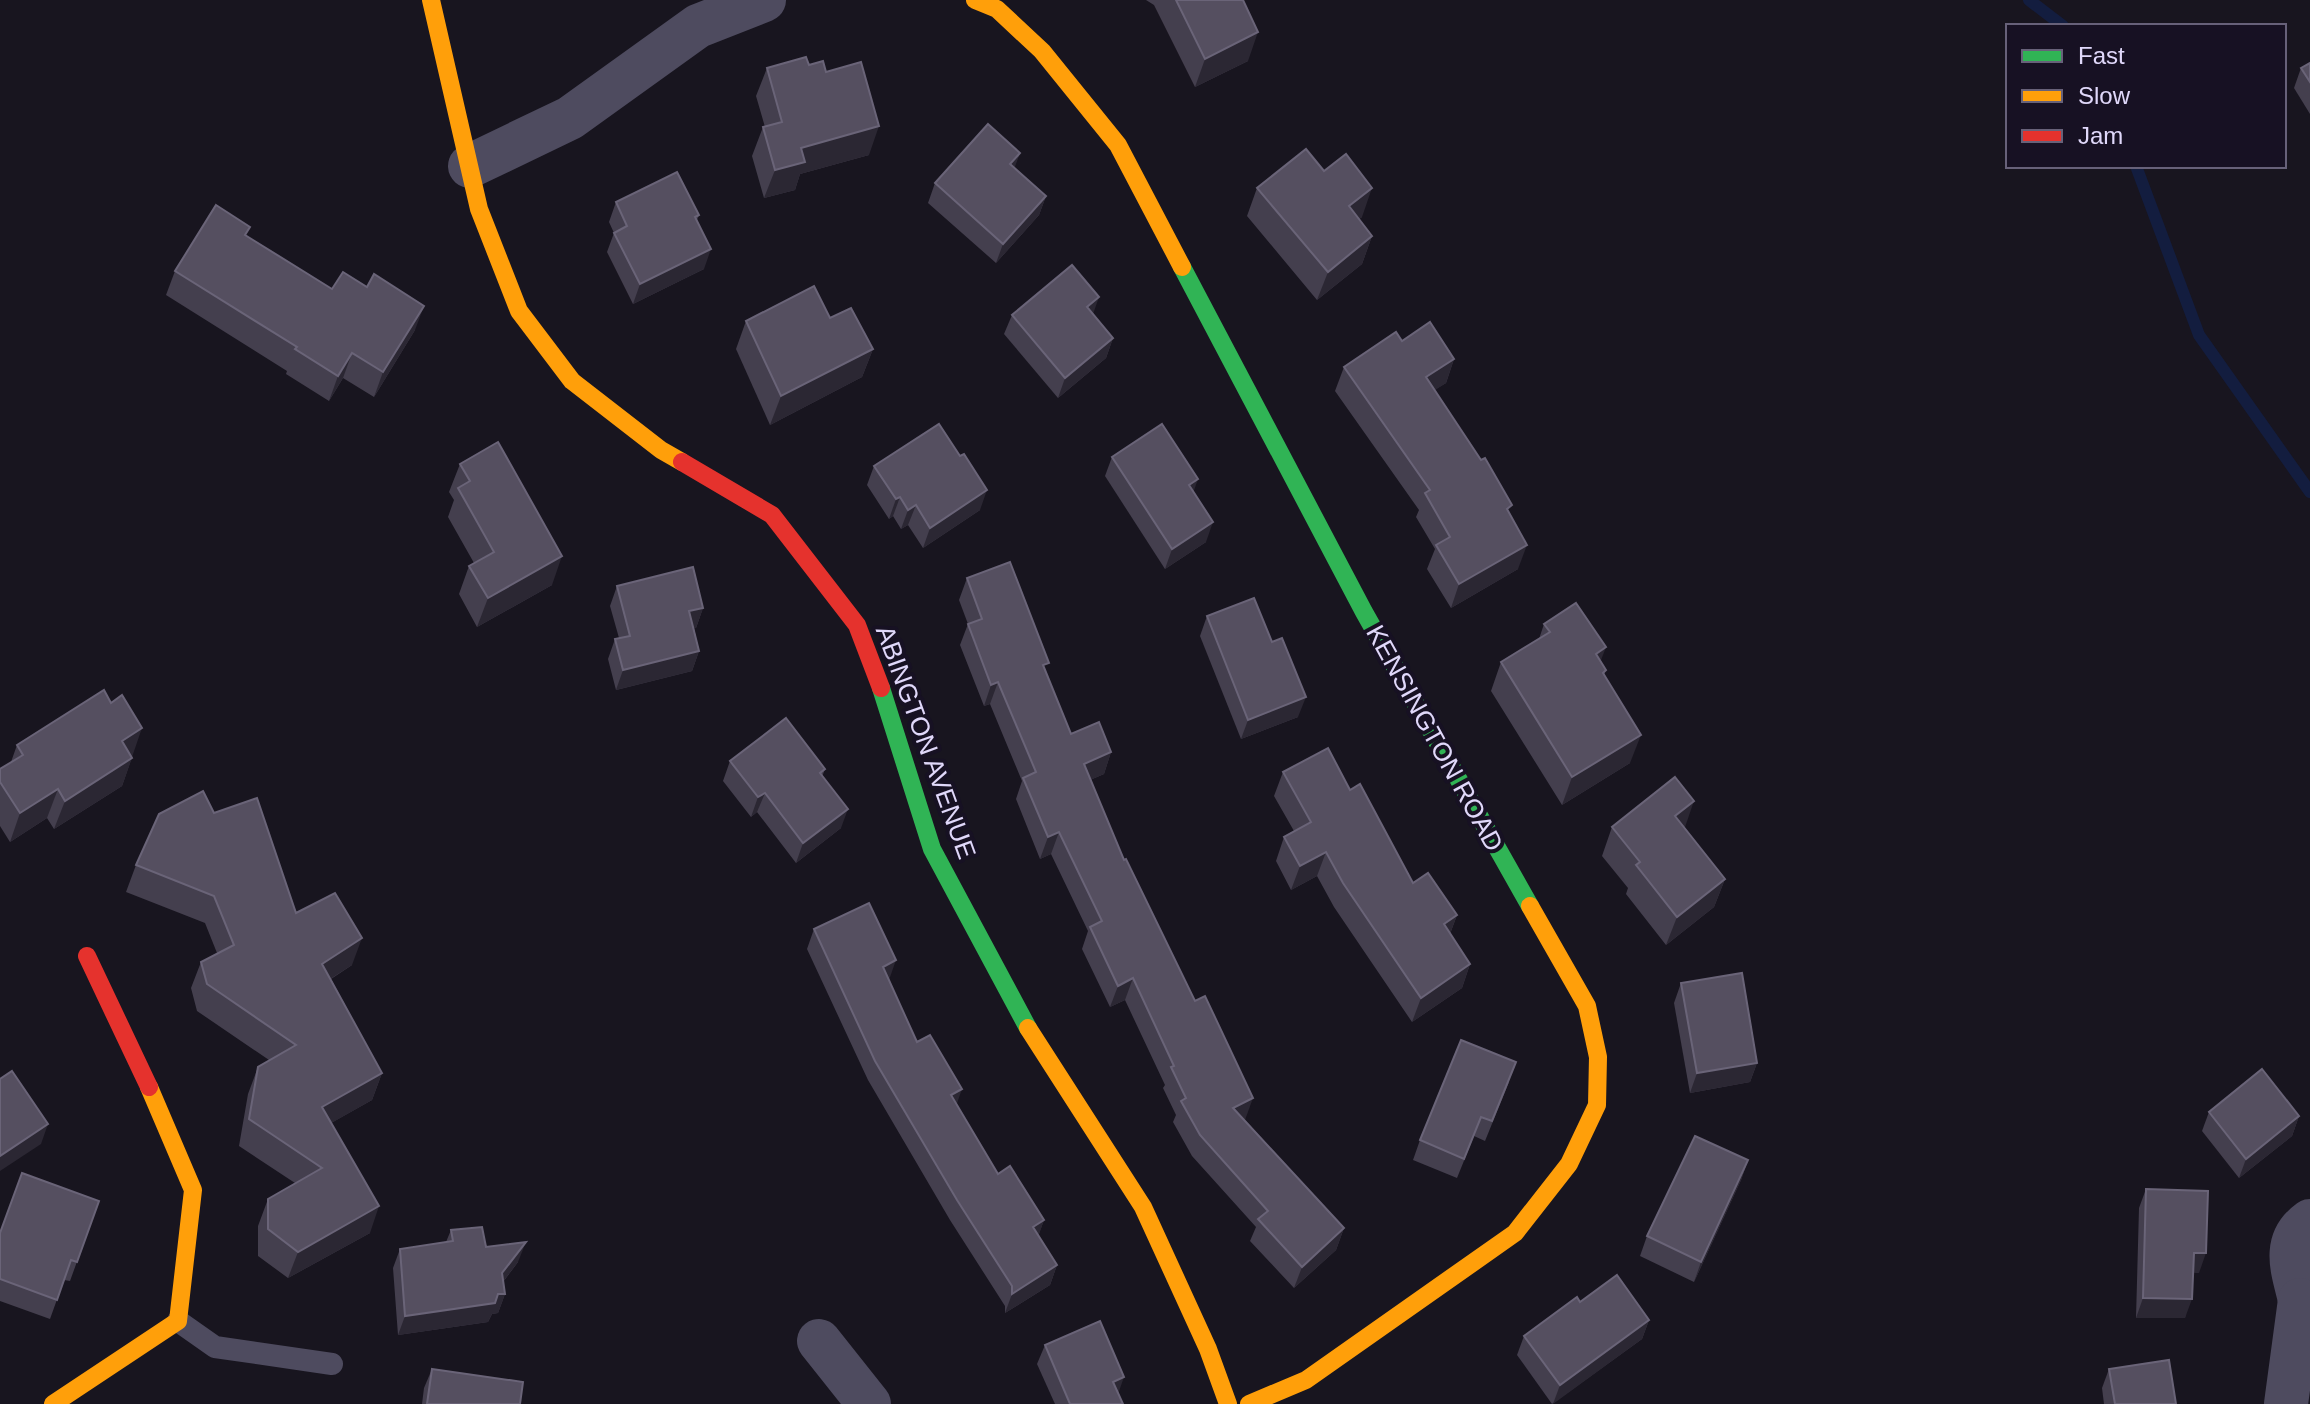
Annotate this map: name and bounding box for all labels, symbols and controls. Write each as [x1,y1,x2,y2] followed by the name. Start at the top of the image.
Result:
[2006,24,2286,168] legend
[2078,42,2125,69] text: Fast
[2078,82,2131,109] text: Slow
[2078,122,2123,149] text: Jam
[1360,620,1510,856] street label: KENSINGTON ROAD
[870,621,982,863] street label: ABINGTON AVENUE

